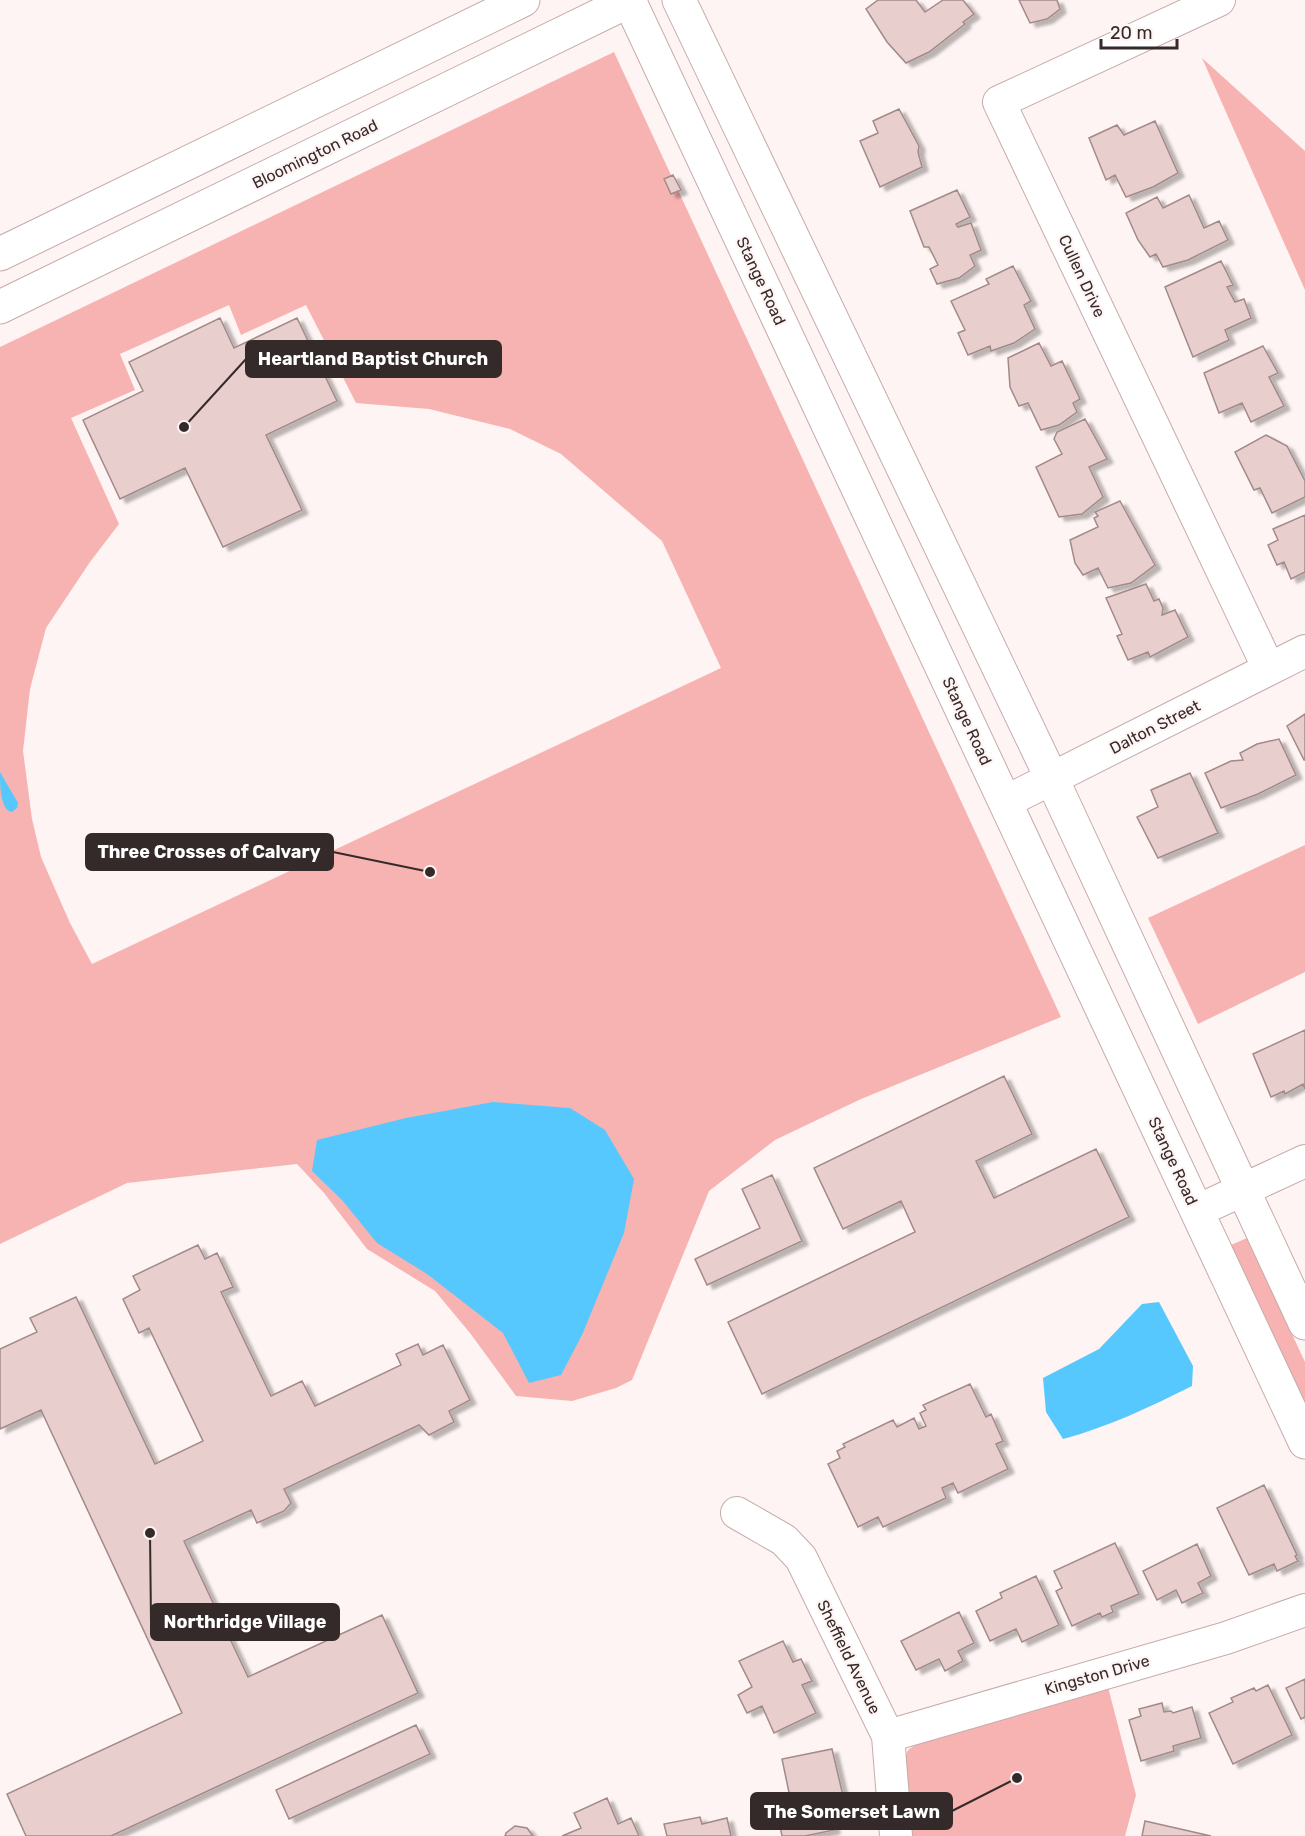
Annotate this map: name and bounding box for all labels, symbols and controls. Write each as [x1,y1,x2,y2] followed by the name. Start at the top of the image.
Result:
[1101,12,1178,50] scale bar
[1110,22,1152,44] text: 20 m
[249,115,381,193] street label: Bloomington Road
[1055,232,1109,320] street label: Cullen Drive
[732,234,790,328] street label: Stange Road
[246,341,501,377] callout: Heartland Baptist Church
[258,348,488,370] text: Heartland Baptist Church
[938,674,996,768] street label: Stange Road
[1107,696,1203,758] street label: Dalton Street
[86,834,333,870] callout: Three Crosses of Calvary
[98,841,321,863] text: Three Crosses of Calvary
[1144,1114,1202,1208] street label: Stange Road
[813,1597,885,1717] street label: Sheffield Avenue
[151,1604,339,1640] callout: Northridge Village
[164,1611,327,1633] text: Northridge Village
[1042,1651,1152,1699] street label: Kingston Drive
[751,1793,952,1829] callout: The Somerset Lawn
[764,1801,940,1823] text: The Somerset Lawn

